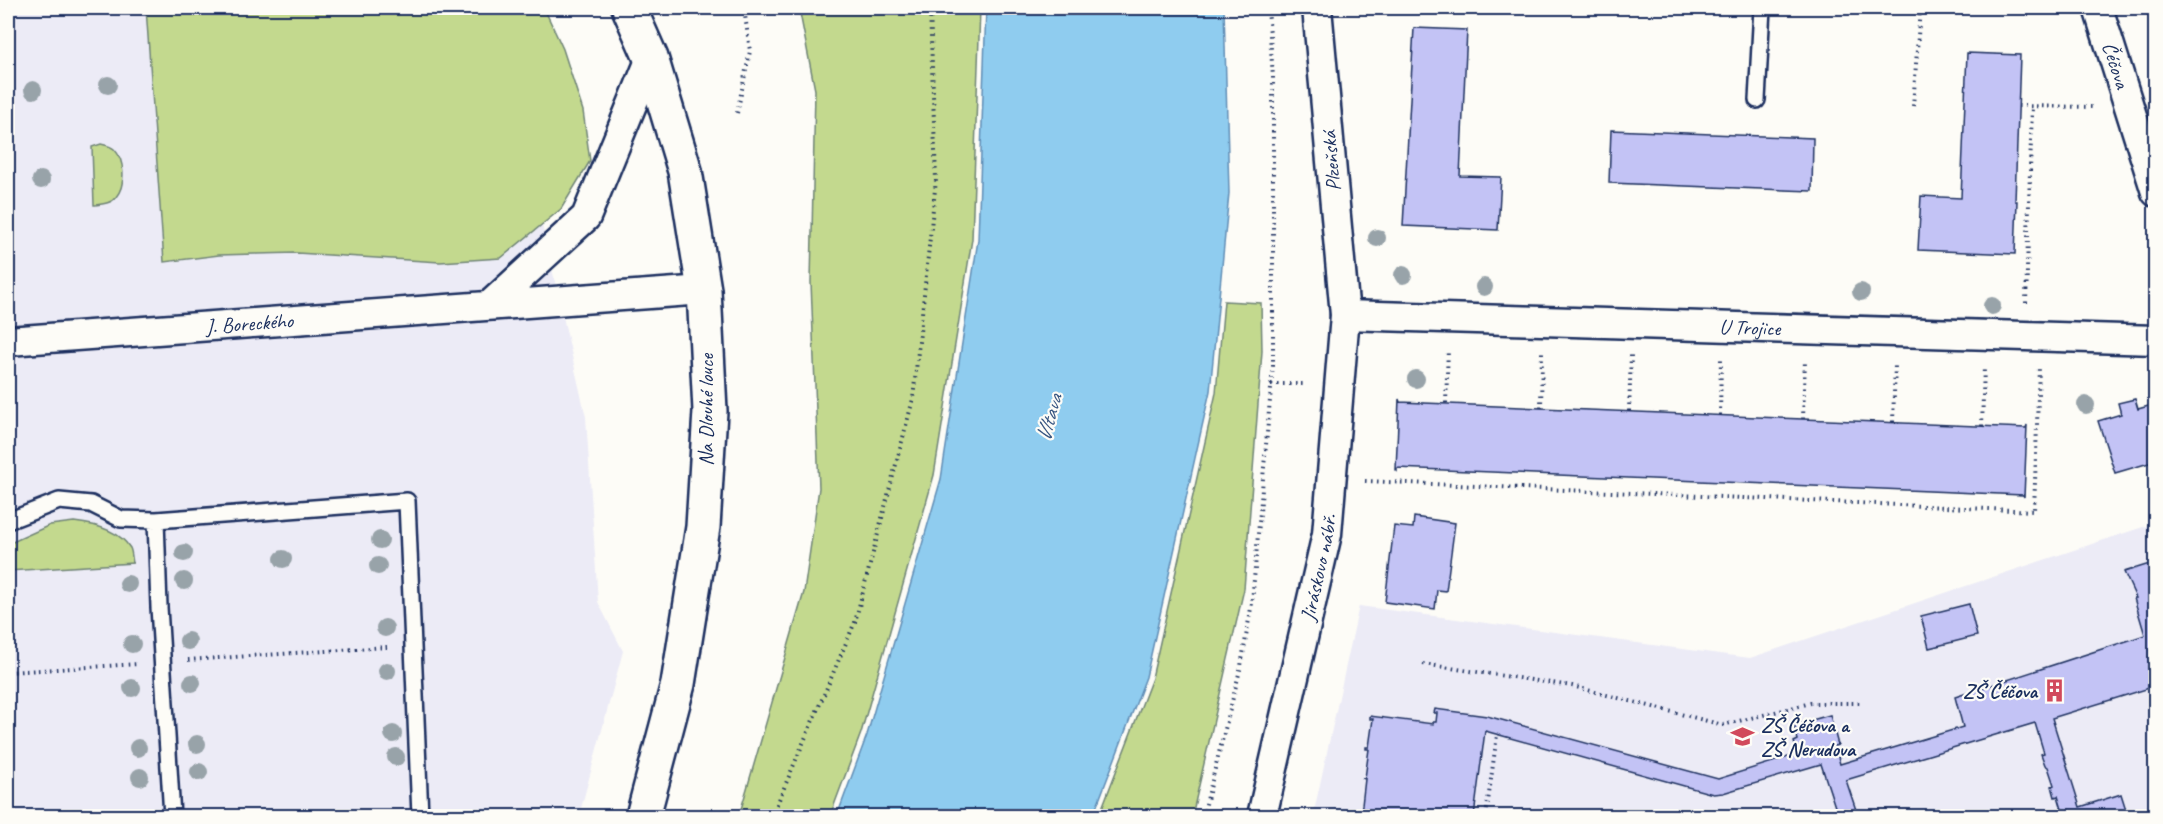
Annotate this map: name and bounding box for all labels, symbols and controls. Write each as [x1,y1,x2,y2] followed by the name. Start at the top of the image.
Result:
[2097,39,2136,93] street label: Čéčova
[1315,128,1347,192] street label: Plzeňská
[204,307,296,340] street label: J. Boreckého
[1719,314,1782,341] street label: U Trojice
[693,353,719,466] street label: Na Dlouhé louce
[1029,389,1070,445] water label: Vltava
[1294,512,1342,624] street label: Jiráskovo nábř.
[1963,678,2038,704] place label: ZŠ Čéčova
[2042,678,2068,704] building icon: ZŠ Čéčova
[1761,712,1857,762] place label: ZŠ Čéčova a ZŠ Nerudova
[1730,724,1756,750] school or university icon: ZŠ Čéčova a ZŠ Nerudova

